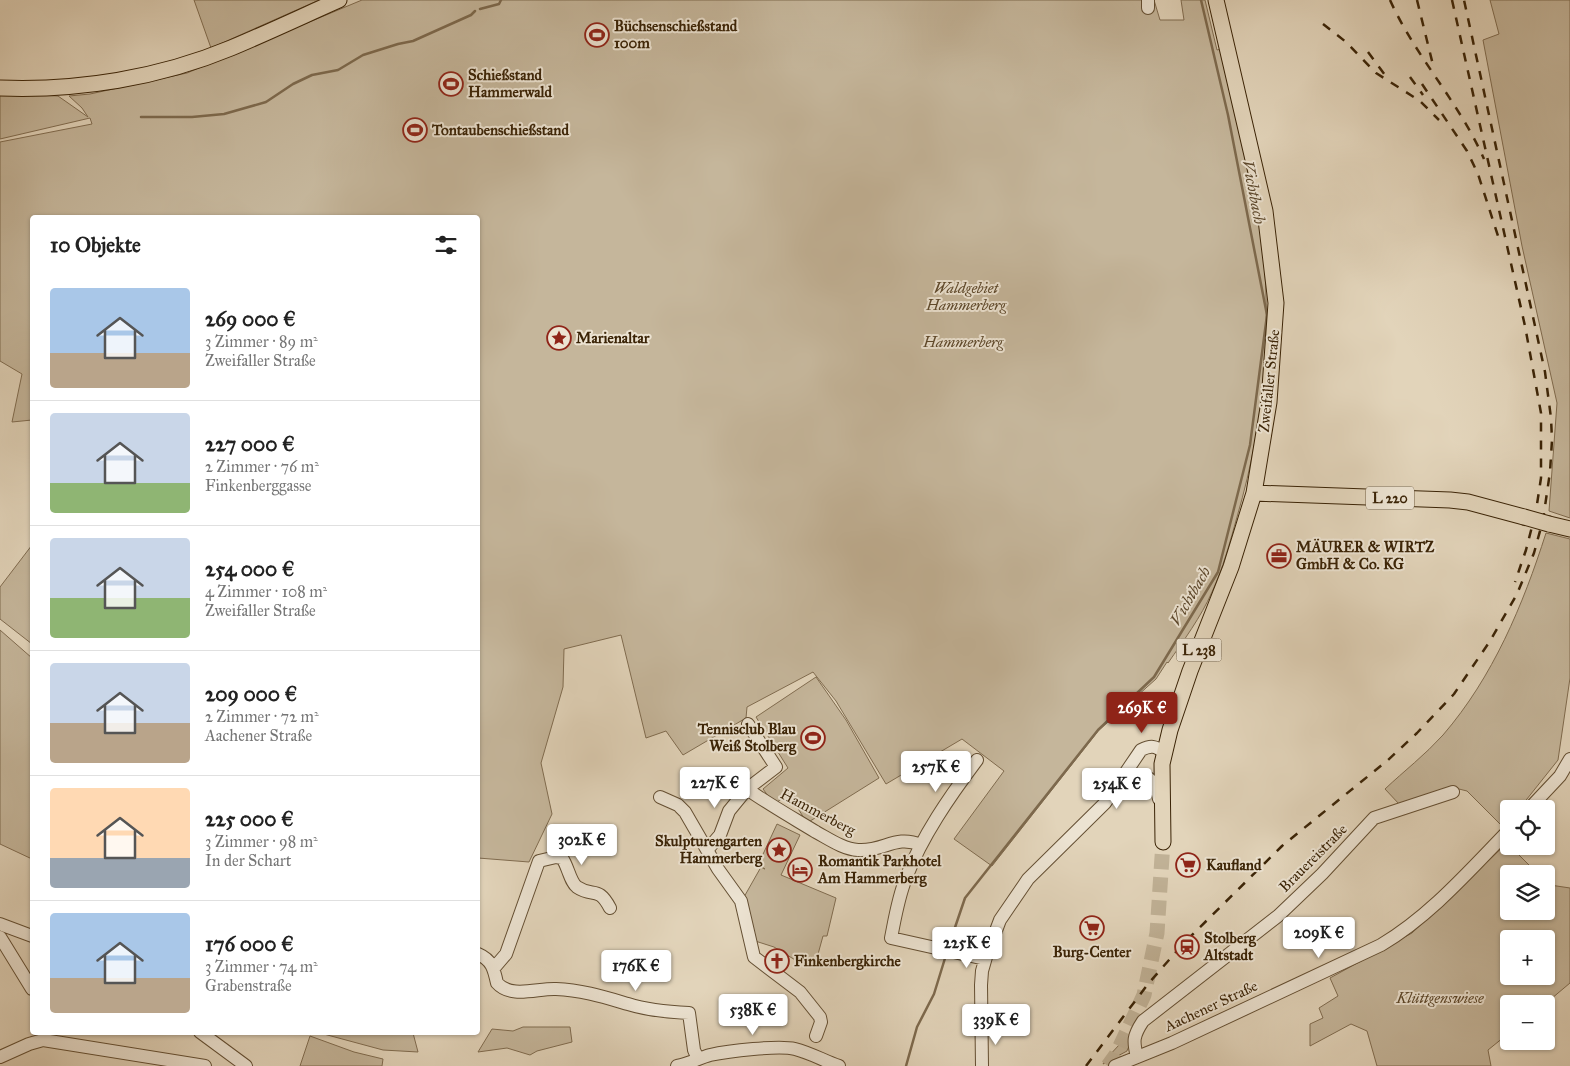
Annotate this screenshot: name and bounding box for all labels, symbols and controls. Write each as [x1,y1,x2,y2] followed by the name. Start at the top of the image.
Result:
[614,17,738,52] place label: Büchsenschießstand 100m
[584,22,610,48] sports icon: Büchsenschießstand 100m
[468,66,553,101] place label: Schießstand Hammerwald
[438,71,464,97] sports icon: Schießstand Hammerwald
[402,117,428,143] sports icon: Tontaubenschießstand
[431,121,569,139] place label: Tontaubenschießstand
[1238,158,1270,226] water label: Vichtbach
[432,231,460,259] icon: filters
[50,232,141,258] text: 10 Objekte
[925,279,1007,314] park label: Waldgebiet Hammerberg
[205,306,296,332] text: 269 000 €
[90,308,150,368] icon: home
[546,325,572,351] place icon: Marienaltar
[1255,328,1283,434] street label: Zweifaller Straße
[576,329,650,347] place label: Marienaltar
[205,332,318,351] text: 3 Zimmer · 89 m²
[922,333,1004,351] park label: Hammerberg
[205,351,316,370] text: Zweifaller Straße
[205,431,295,457] text: 227 000 €
[90,433,150,493] icon: home
[205,457,319,476] text: 2 Zimmer · 76 m²
[205,476,312,495] text: Finkenberggasse
[1366,486,1414,509] road number: L 220
[1296,538,1435,573] place label: MÄURER & WIRTZ GmbH & Co. KG
[1266,543,1292,569] office icon: MÄURER & WIRTZ GmbH & Co. KG
[205,556,295,582] text: 254 000 €
[90,558,150,618] icon: home
[1166,563,1215,629] water label: Vichtbach
[205,582,327,601] text: 4 Zimmer · 108 m²
[205,601,316,620] text: Zweifaller Straße
[1176,638,1222,662] road number: L 238
[205,681,297,707] text: 209 000 €
[90,683,150,743] icon: home
[1101,692,1183,734] pin: 269K €
[1117,698,1167,717] text: 269K €
[205,707,319,726] text: 2 Zimmer · 72 m²
[697,720,797,756] place label: Tennisclub Blau Weiß Stolberg
[800,725,826,751] sports icon: Tennisclub Blau Weiß Stolberg
[205,726,312,745] text: Aachener Straße
[895,750,977,793] pin: 257K €
[912,757,960,776] text: 257K €
[674,766,756,809] pin: 227K €
[1076,768,1158,810] pin: 254K €
[691,773,739,792] text: 227K €
[1093,774,1141,793] text: 254K €
[777,785,860,840] street label: Hammerberg
[1500,800,1555,1050] map controls
[1500,800,1555,855] button: locate
[205,806,294,832] text: 225 000 €
[90,808,150,868] icon: home
[1275,820,1351,896] street label: Brauereistraße
[541,824,623,866] pin: 302K €
[558,830,606,849] text: 302K €
[205,832,318,851] text: 3 Zimmer · 98 m²
[655,832,763,868] place label: Skulpturengarten Hammerberg
[766,837,792,863] place icon: Skulpturengarten Hammerberg
[205,851,291,870] text: In der Schart
[817,852,942,888] place label: Romantik Parkhotel Am Hammerberg
[1175,852,1201,878] supermarket icon: Kaufland
[1206,856,1262,874] place label: Kaufland
[787,857,813,883] hotel icon: Romantik Parkhotel Am Hammerberg
[1500,865,1555,920] button: layers
[1079,915,1105,941] supermarket icon: Burg-Center
[1278,916,1360,959] pin: 209K €
[1294,923,1344,942] text: 209K €
[926,926,1008,969] pin: 225K €
[1203,929,1257,964] place label: Stolberg Altstadt
[1500,930,1555,985] button: +
[205,931,294,957] text: 176 000 €
[90,933,150,993] icon: home
[943,933,991,952] text: 225K €
[1174,934,1200,960] station icon: Stolberg Altstadt
[1053,943,1132,962] place label: Burg-Center
[764,948,790,974] church icon: Finkenbergkirche
[595,950,677,992] pin: 176K €
[794,952,902,971] place label: Finkenbergkirche
[612,956,660,975] text: 176K €
[205,957,318,976] text: 3 Zimmer · 74 m²
[205,976,292,995] text: Grabenstraße
[1161,977,1260,1036] street label: Aachener Straße
[1395,989,1484,1007] park label: Klüttgenswiese
[712,994,794,1036] pin: 538K €
[1500,995,1555,1050] button: −
[730,1000,776,1019] text: 538K €
[955,1004,1037,1046] pin: 339K €
[973,1010,1019,1029] text: 339K €

